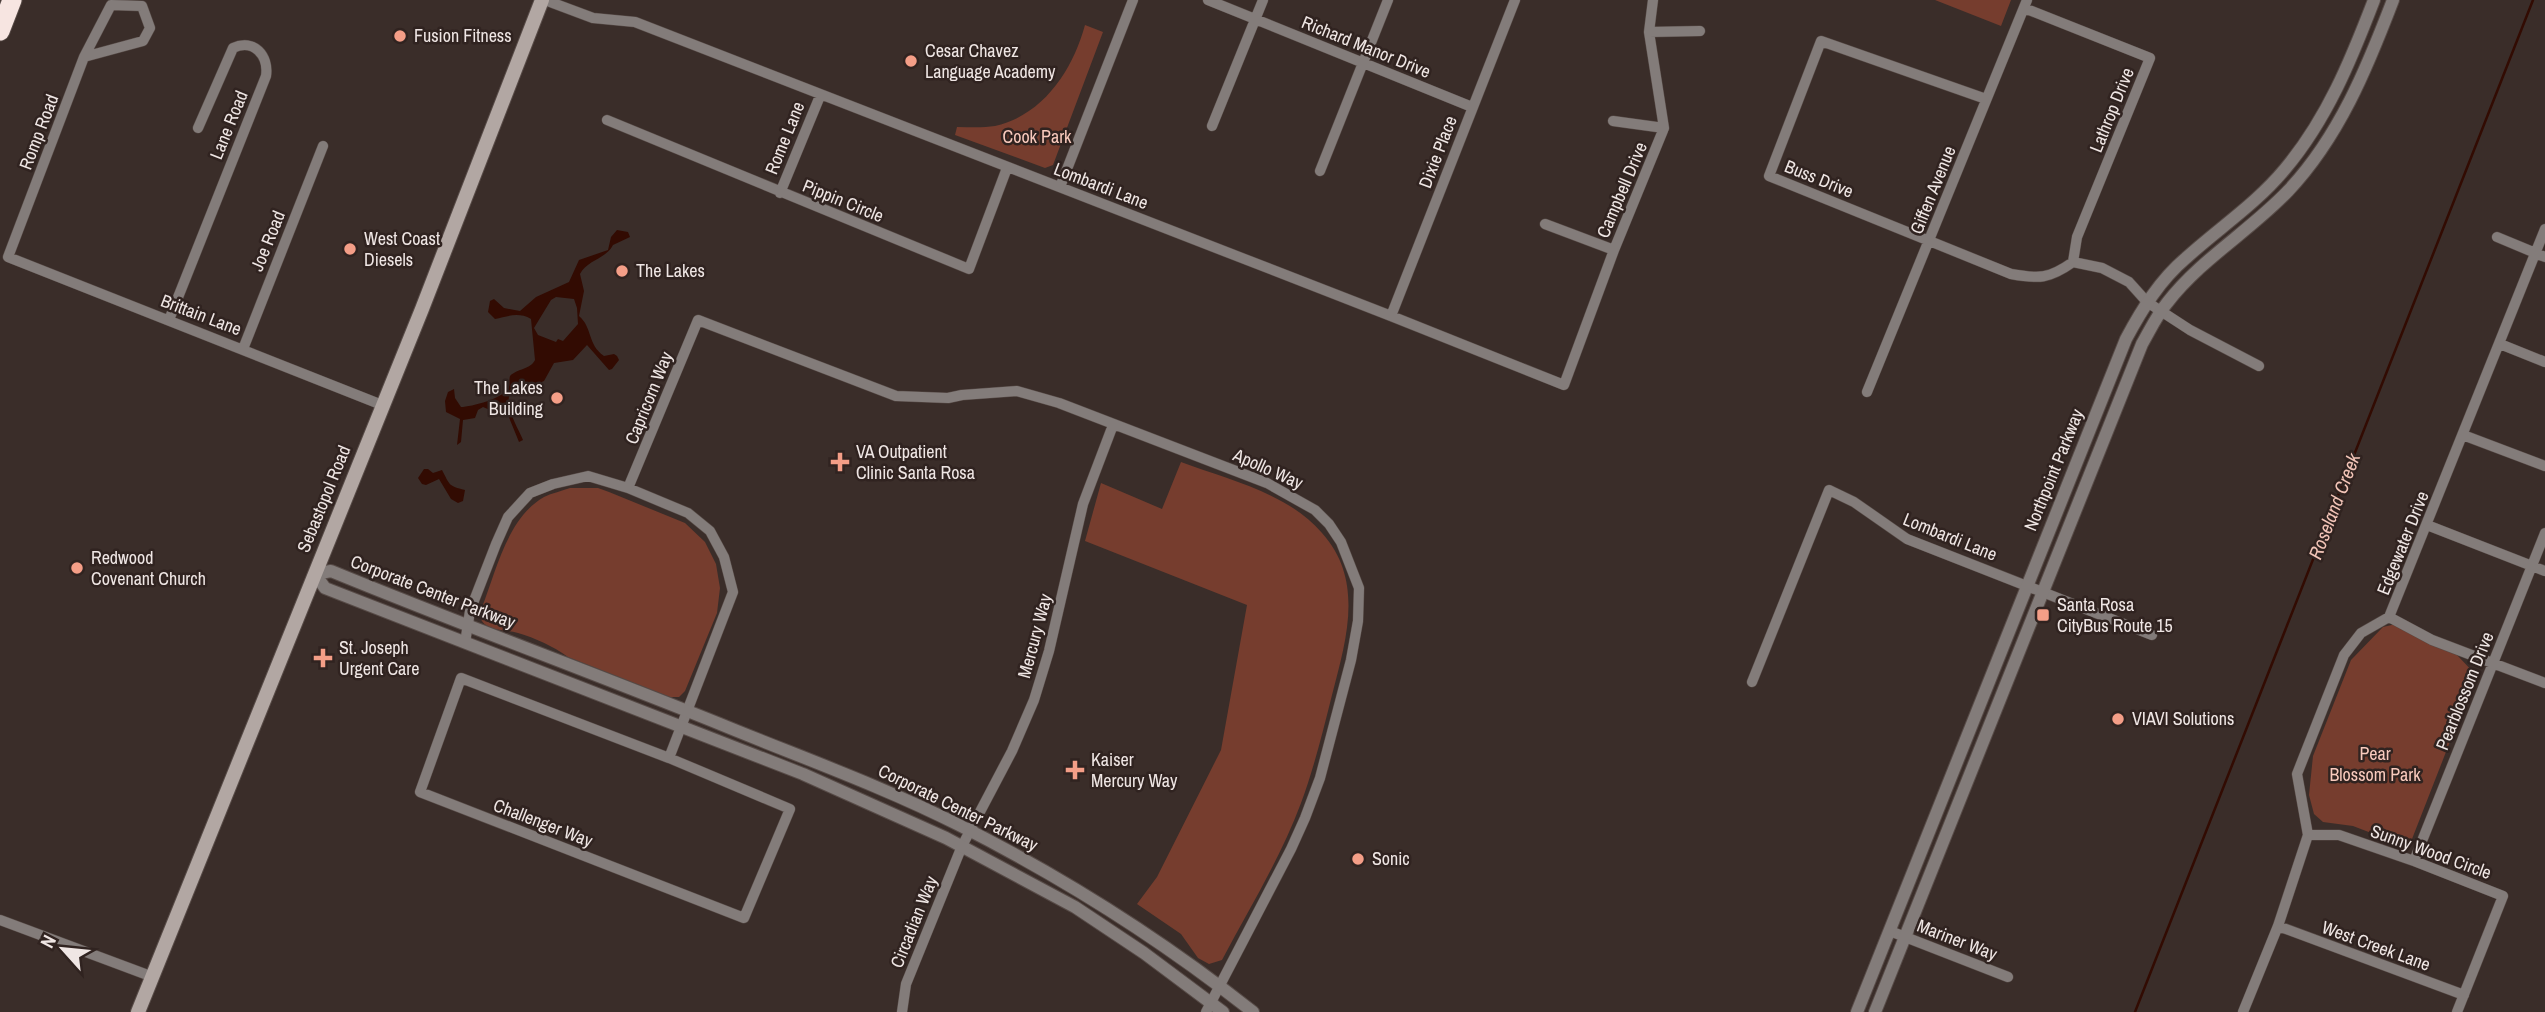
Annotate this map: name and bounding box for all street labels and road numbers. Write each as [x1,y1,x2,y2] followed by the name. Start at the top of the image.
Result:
[1298,9,1434,84] street label: Richard Manor Drive
[2083,64,2140,156] street label: Lathrop Drive
[203,87,254,163] street label: Lane Road
[13,91,64,173] street label: Romp Road
[759,98,810,178] street label: Rome Lane
[1412,112,1463,192] street label: Dixie Place
[1590,138,1653,241] street label: Campbell Drive
[1904,142,1962,238] street label: Giffen Avenue
[1781,153,1857,204] street label: Buss Drive
[1050,156,1152,215] street label: Lombardi Lane
[799,173,887,228] street label: Pippin Circle
[244,207,291,275] street label: Joe Road
[157,288,245,341] street label: Brittain Lane
[619,347,679,448] street label: Capricorn Way
[2018,404,2090,535] street label: Northpoint Parkway
[291,442,356,556] street label: Sebastopol Road
[1228,442,1308,495] street label: Apollo Way
[2370,487,2435,598] street label: Edgewater Drive
[1899,506,2001,567] street label: Lombardi Lane
[347,549,520,635] street label: Corporate Center Parkway
[1011,590,1058,681] street label: Mercury Way
[2429,628,2500,754] street label: Pearblossom Drive
[874,758,1043,857] street label: Corporate Center Parkway
[490,792,597,853] street label: Challenger Way
[2367,818,2495,885] street label: Sunny Wood Circle
[884,872,944,971] street label: Circadian Way
[1914,913,2001,966] street label: Mariner Way
[2318,914,2434,977] street label: West Creek Lane

